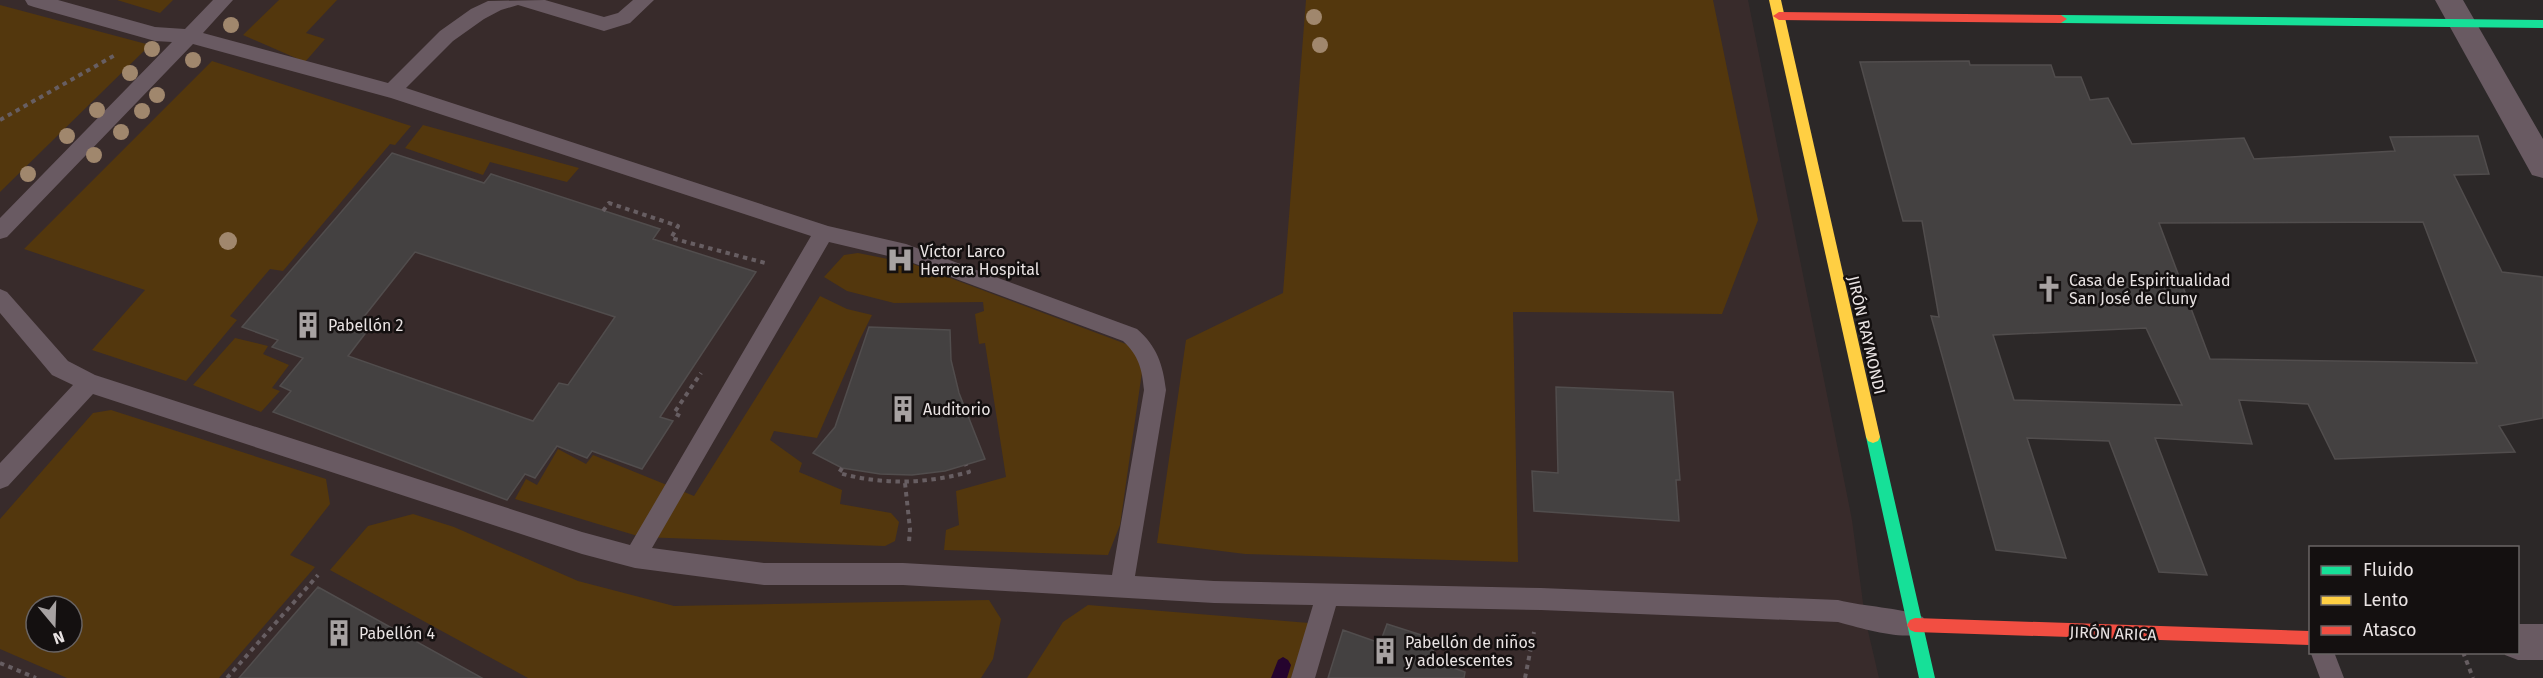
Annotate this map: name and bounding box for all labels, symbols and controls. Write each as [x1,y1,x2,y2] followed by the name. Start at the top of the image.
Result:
[920,242,1040,279] place label: Víctor Larco Herrera Hospital
[885,245,915,275] hospital icon: Víctor Larco Herrera Hospital
[2069,271,2230,308] place label: Casa de Espiritualidad San José de Cluny
[1844,274,1890,396] street label: JIRÓN RAYMONDI
[2034,274,2064,304] church icon: Casa de Espiritualidad San José de Cluny
[293,310,323,340] building icon: Pabellón 2
[328,316,404,335] place label: Pabellón 2
[888,394,918,424] building icon: Auditorio
[923,400,990,419] place label: Auditorio
[2309,546,2519,654] legend
[2363,559,2414,581] text: Fluido
[2363,589,2409,611] text: Lento
[24,594,84,654] north arrow
[324,618,354,648] building icon: Pabellón 4
[2363,619,2416,641] text: Atasco
[2069,621,2158,645] street label: JIRÓN ARICA
[359,624,436,643] place label: Pabellón 4
[51,627,67,648] text: N
[1405,633,1535,670] place label: Pabellón de niños y adolescentes
[1370,636,1400,666] building icon: Pabellón de niños y adolescentes

